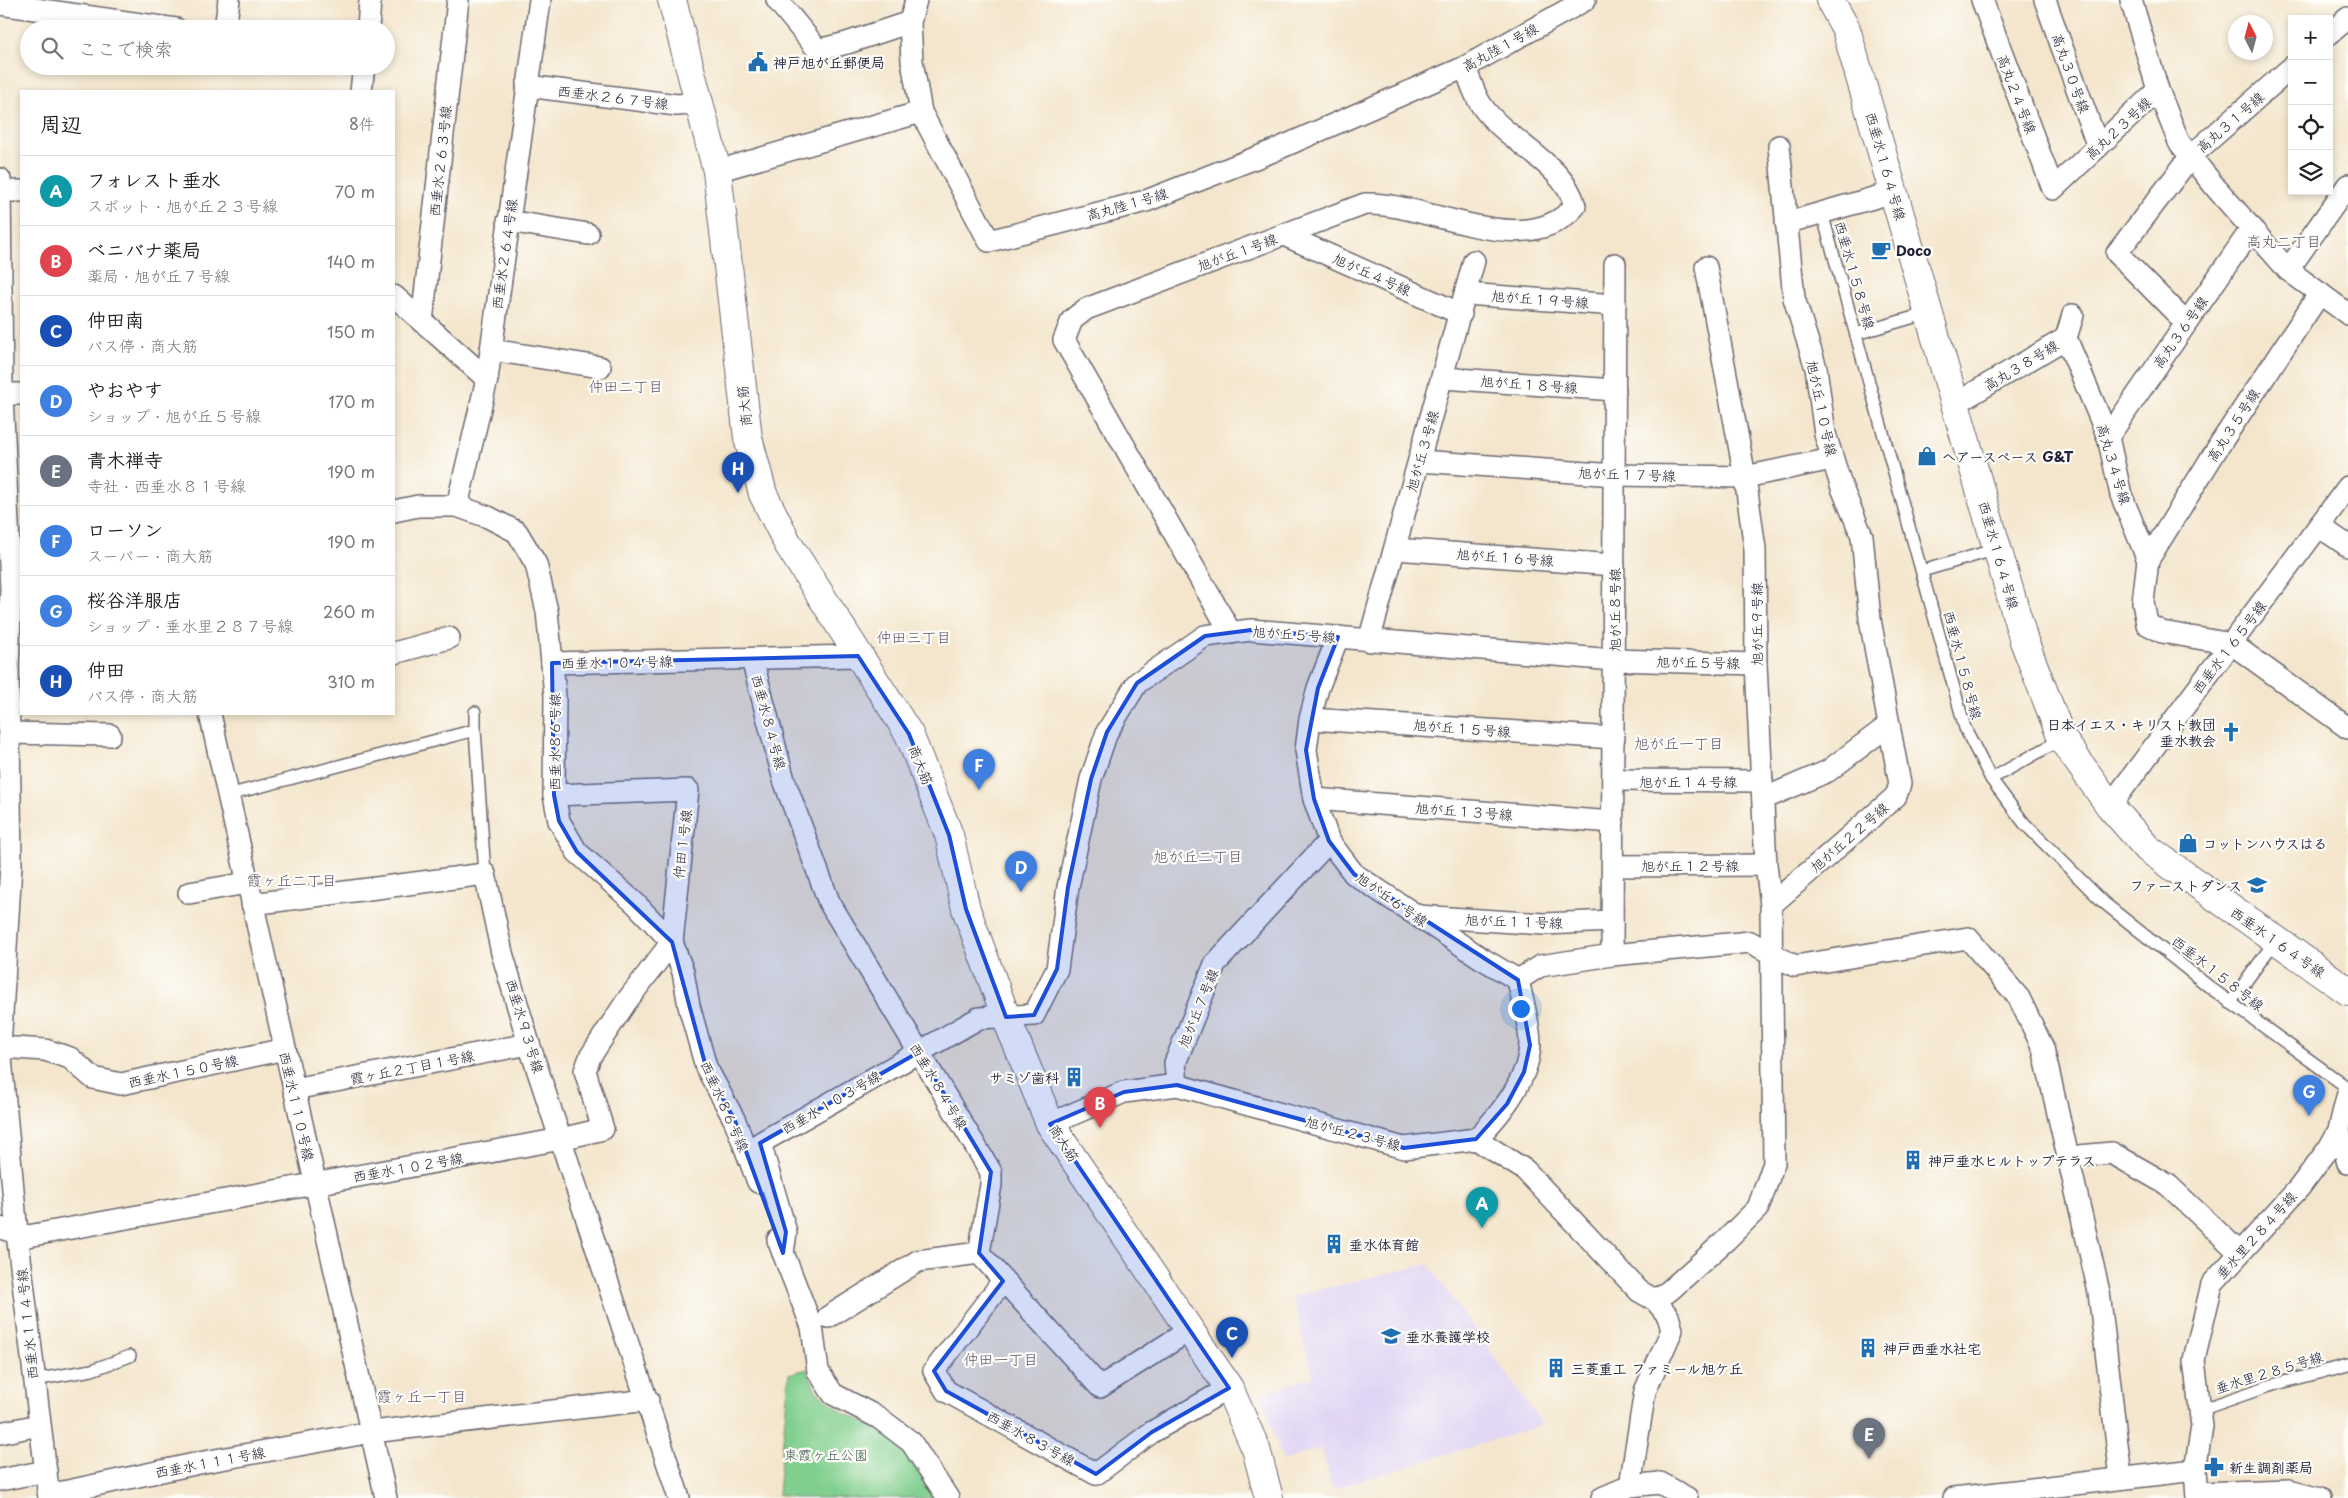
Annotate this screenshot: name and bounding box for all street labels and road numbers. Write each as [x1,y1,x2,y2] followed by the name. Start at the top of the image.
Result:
[1458,17,1542,77] street label: 高丸陸１号線
[2047,30,2095,116] street label: 高丸３０号線
[1992,51,2042,137] street label: 高丸２４号線
[556,80,670,114] street label: 西垂水２６７号線
[2191,87,2269,157] street label: 高丸３１号線
[2080,92,2156,164] street label: 高丸２３号線
[424,104,456,218] street label: 西垂水２６３号線
[1860,109,1912,223] street label: 西垂水１６４号線
[1084,182,1170,226] street label: 高丸陸１号線
[486,197,522,311] street label: 西垂水２６４号線
[1829,218,1881,332] street label: 西垂水１５８号線
[1194,228,1280,276] street label: 旭が丘１号線
[1329,247,1415,301] street label: 旭が丘４号線
[1490,285,1590,313] street label: 旭が丘１９号線
[2147,292,2213,372] street label: 高丸３６号線
[1980,334,2062,396] street label: 高丸３８号線
[1802,358,1842,458] street label: 旭が丘１０号線
[1479,370,1579,398] street label: 旭が丘１８号線
[731,384,757,428] street label: 商大筋
[2201,384,2265,466] street label: 高丸３５号線
[1400,408,1444,494] street label: 旭が丘３号線
[2092,421,2136,507] street label: 高丸３４号線
[1578,462,1676,486] street label: 旭が丘１７号線
[1973,498,2025,612] street label: 西垂水１６４号線
[1455,543,1555,571] street label: 旭が丘１６号線
[1604,568,1625,652] street label: 旭が丘８号線
[1746,582,1767,666] street label: 旭が丘９号線
[2187,596,2271,698] street label: 西垂水１６５号線
[1938,608,1988,722] street label: 西垂水１５８号線
[1251,621,1337,647] street label: 旭が丘５号線
[561,651,673,673] street label: 西垂水１０４号線
[1656,651,1740,673] street label: 旭が丘５号線
[746,672,792,772] street label: 西垂水８４号線
[544,693,565,791] street label: 西垂水８６号線
[1412,714,1512,742] street label: 旭が丘１５号線
[903,742,939,788] street label: 商大筋
[1639,771,1737,792] street label: 旭が丘１４号線
[1414,797,1514,825] street label: 旭が丘１３号線
[1805,797,1893,877] street label: 旭が丘２２号線
[667,808,697,880] street label: 仲田１号線
[1641,855,1739,876] street label: 旭が丘１２号線
[1352,866,1432,932] street label: 旭が丘６号線
[2226,901,2330,983] street label: 西垂水１６４号線
[1465,909,1563,933] street label: 旭が丘１１号線
[2167,930,2269,1016] street label: 西垂水１５８号線
[1173,965,1223,1051] street label: 旭が丘７号線
[501,976,549,1076] street label: 西垂水９３号線
[905,1039,973,1133] street label: 西垂水８４号線
[348,1045,476,1089] street label: 霞ヶ丘２丁目１号線
[126,1049,240,1093] street label: 西垂水１５０号線
[274,1049,320,1163] street label: 西垂水１１０号線
[695,1057,755,1155] street label: 西垂水８６号線
[777,1065,885,1139] street label: 西垂水１０３号線
[1303,1110,1403,1156] street label: 旭が丘２３号線
[1044,1120,1084,1166] street label: 商大筋
[351,1147,465,1187] street label: 西垂水１０２号線
[2211,1186,2301,1284] street label: 垂水里２８４号線
[11,1267,43,1381] street label: 西垂水１１４号線
[2212,1346,2326,1398] street label: 垂水里２８５号線
[983,1405,1079,1471] street label: 西垂水８３号線
[153,1441,267,1483] street label: 西垂水１１１号線

